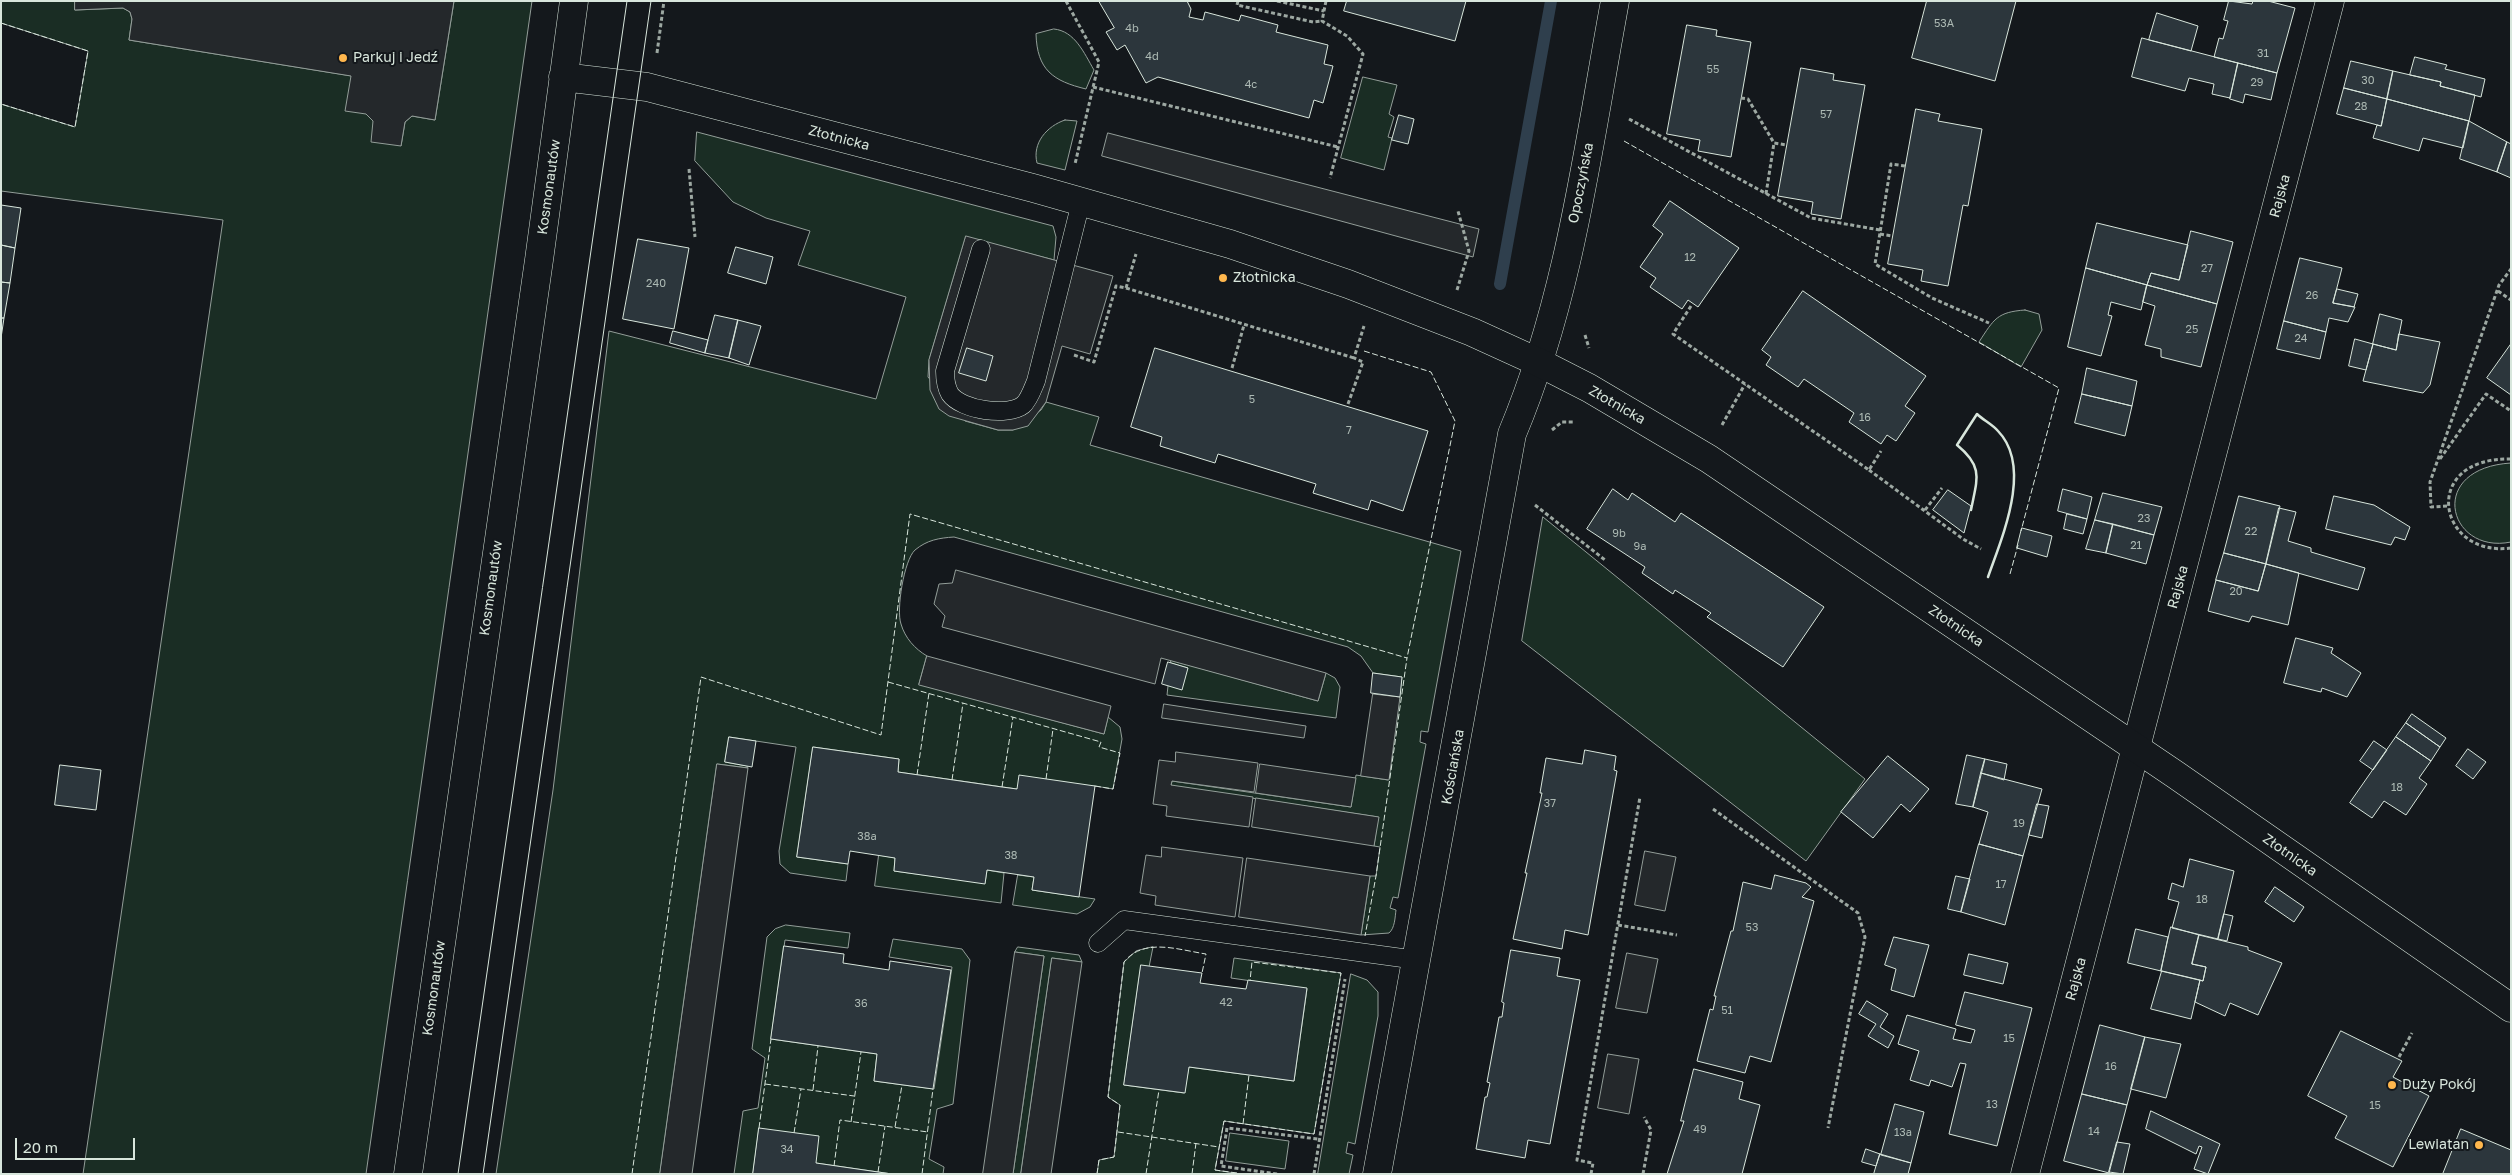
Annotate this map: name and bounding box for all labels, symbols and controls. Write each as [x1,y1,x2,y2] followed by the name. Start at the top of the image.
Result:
[1934,17,1954,31] house number: 53A
[1125,22,1139,36] house number: 4b
[2257,47,2269,61] house number: 31
[353,50,438,66] place label: Parkuj i Jedź
[1145,50,1159,64] house number: 4d
[337,52,349,64] marker: Parkuj i Jedź
[1707,63,1719,77] house number: 55
[2361,74,2375,88] house number: 30
[2250,76,2264,90] house number: 29
[1245,78,1257,92] house number: 4c
[2354,100,2368,114] house number: 28
[1820,108,1832,122] house number: 57
[807,122,871,154] street label: Złotnicka
[534,138,564,236] street label: Kosmonautów
[1565,141,1597,225] street label: Opoczyńska
[2266,173,2294,219] street label: Rajska
[1684,251,1696,265] house number: 12
[2201,262,2213,276] house number: 27
[1233,270,1296,286] place label: Złotnicka
[1217,272,1229,284] marker: Złotnicka
[646,277,666,291] house number: 240
[2305,289,2319,303] house number: 26
[2186,323,2198,337] house number: 25
[2294,332,2308,346] house number: 24
[1586,382,1648,428] street label: Złotnicka
[1249,393,1255,407] house number: 5
[1859,411,1871,425] house number: 16
[1346,424,1352,438] house number: 7
[2138,512,2150,526] house number: 23
[2245,525,2257,539] house number: 22
[1612,527,1626,541] house number: 9b
[476,539,506,637] street label: Kosmonautów
[2130,539,2142,553] house number: 21
[1634,540,1646,554] house number: 9a
[2164,564,2192,610] street label: Rajska
[2229,585,2243,599] house number: 20
[1925,602,1987,650] street label: Złotnicka
[1438,728,1468,806] street label: Kościańska
[2391,781,2403,795] house number: 18
[1544,797,1556,811] house number: 37
[2013,817,2025,831] house number: 19
[857,830,877,844] house number: 38a
[2260,830,2320,880] street label: Złotnicka
[1004,849,1018,863] house number: 38
[1995,878,2007,892] house number: 17
[2196,893,2208,907] house number: 18
[1746,921,1758,935] house number: 53
[419,939,449,1037] street label: Kosmonautów
[2062,956,2090,1002] street label: Rajska
[1219,996,1233,1010] house number: 42
[854,997,868,1011] house number: 36
[1721,1004,1733,1018] house number: 51
[2003,1032,2015,1046] house number: 15
[2105,1060,2117,1074] house number: 16
[2402,1077,2476,1093] place label: Duży Pokój
[2386,1079,2398,1091] marker: Duży Pokój
[1986,1098,1998,1112] house number: 13
[2369,1099,2381,1113] house number: 15
[1693,1123,1707,1137] house number: 49
[2088,1125,2100,1139] house number: 14
[1894,1126,1912,1140] house number: 13a
[18,1128,138,1160] scale bar
[2408,1137,2469,1153] place label: Lewiatan
[23,1138,58,1156] text: 20 m
[2473,1139,2485,1151] marker: Lewiatan
[780,1143,794,1157] house number: 34

